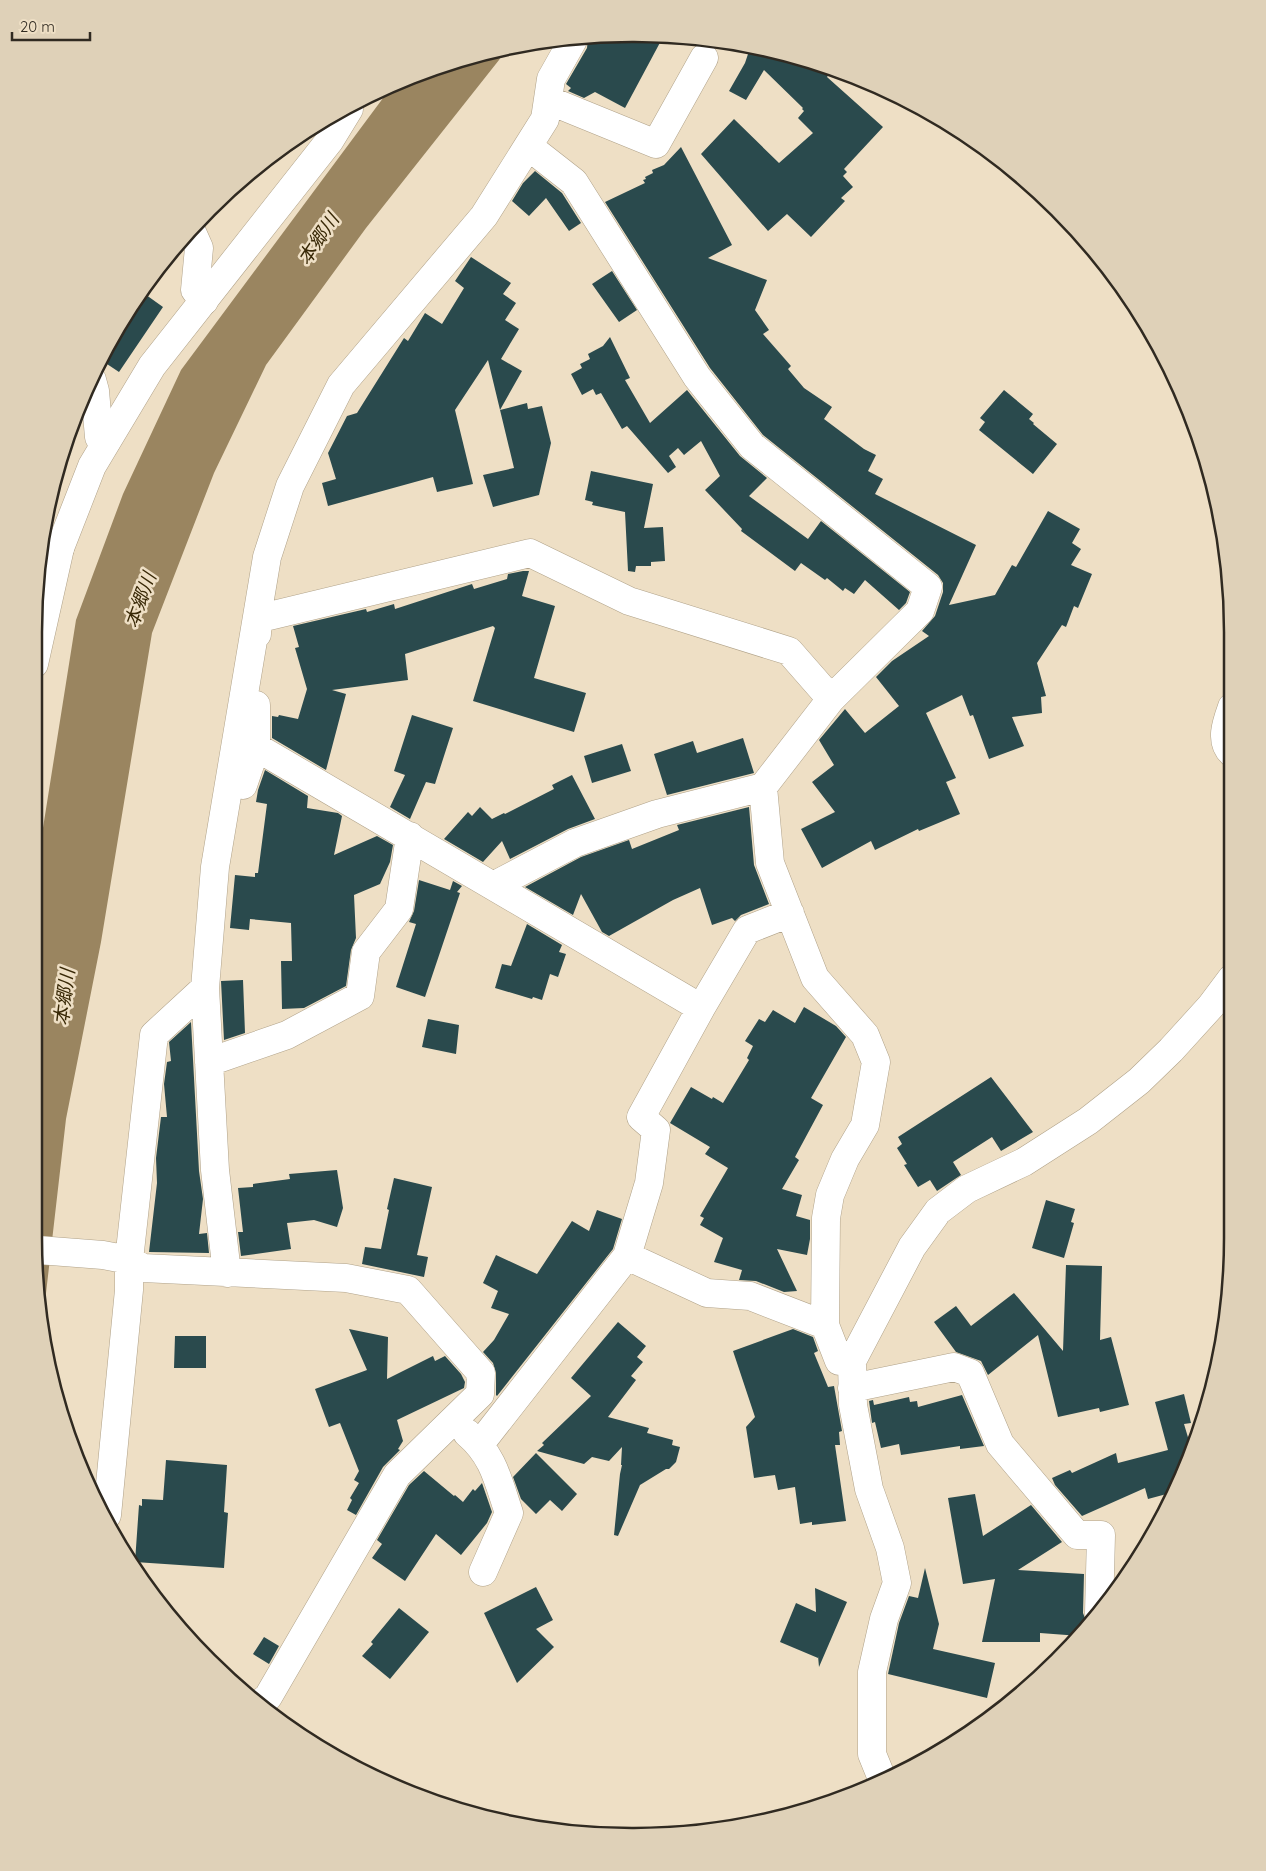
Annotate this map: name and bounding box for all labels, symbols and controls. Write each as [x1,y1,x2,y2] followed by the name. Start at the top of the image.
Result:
[12,10,90,42] scale bar
[20,17,55,36] text: 20 m
[292,207,345,269] water label: 本郷川
[119,567,162,631] water label: 本郷川
[49,965,80,1027] water label: 本郷川

